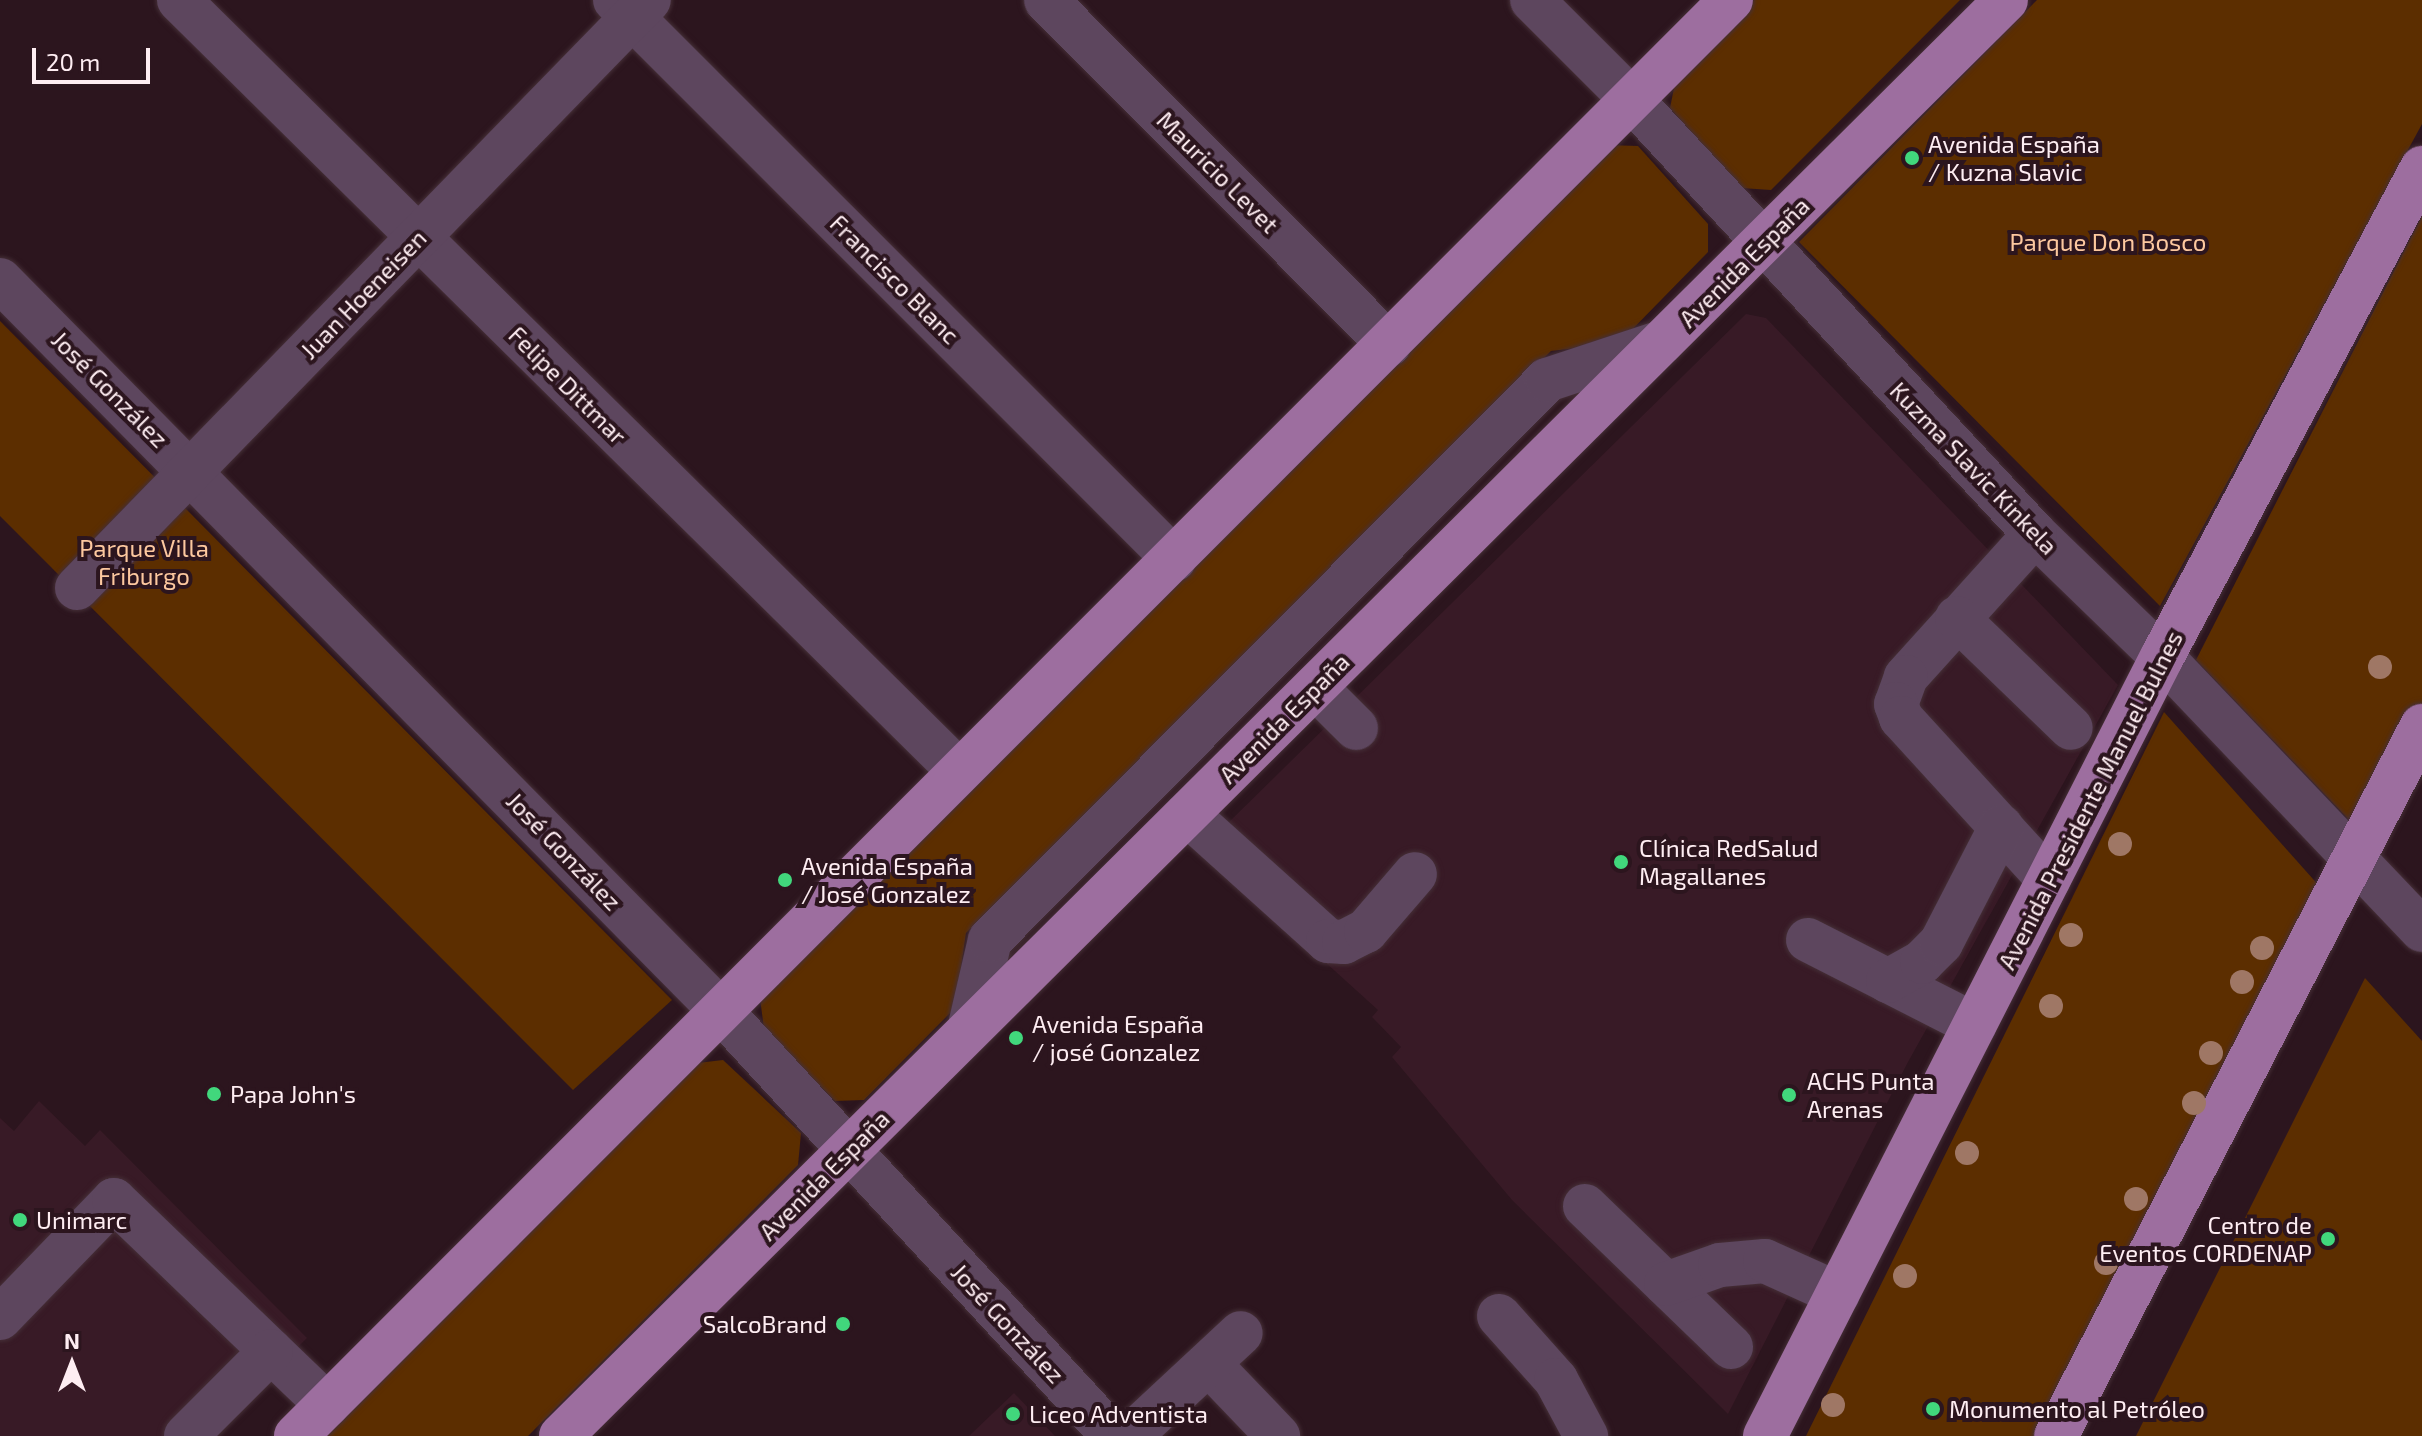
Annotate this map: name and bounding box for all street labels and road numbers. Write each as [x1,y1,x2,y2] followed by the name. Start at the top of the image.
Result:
[1151,105,1285,239] street label: Mauricio Levet
[1673,191,1815,333] street label: Avenida España
[825,209,965,349] street label: Francisco Blanc
[294,223,432,365] street label: Juan Hoeneisen
[503,320,633,450] street label: Felipe Dittmar
[46,325,174,453] street label: José González
[1884,376,2064,560] street label: Kuzma Slavic Kinkela
[1992,626,2188,974] street label: Avenida Presidente Manuel Bulnes
[1213,647,1355,789] street label: Avenida España
[501,786,627,916] street label: José González
[753,1104,895,1246] street label: Avenida España
[945,1257,1071,1389] street label: José González

